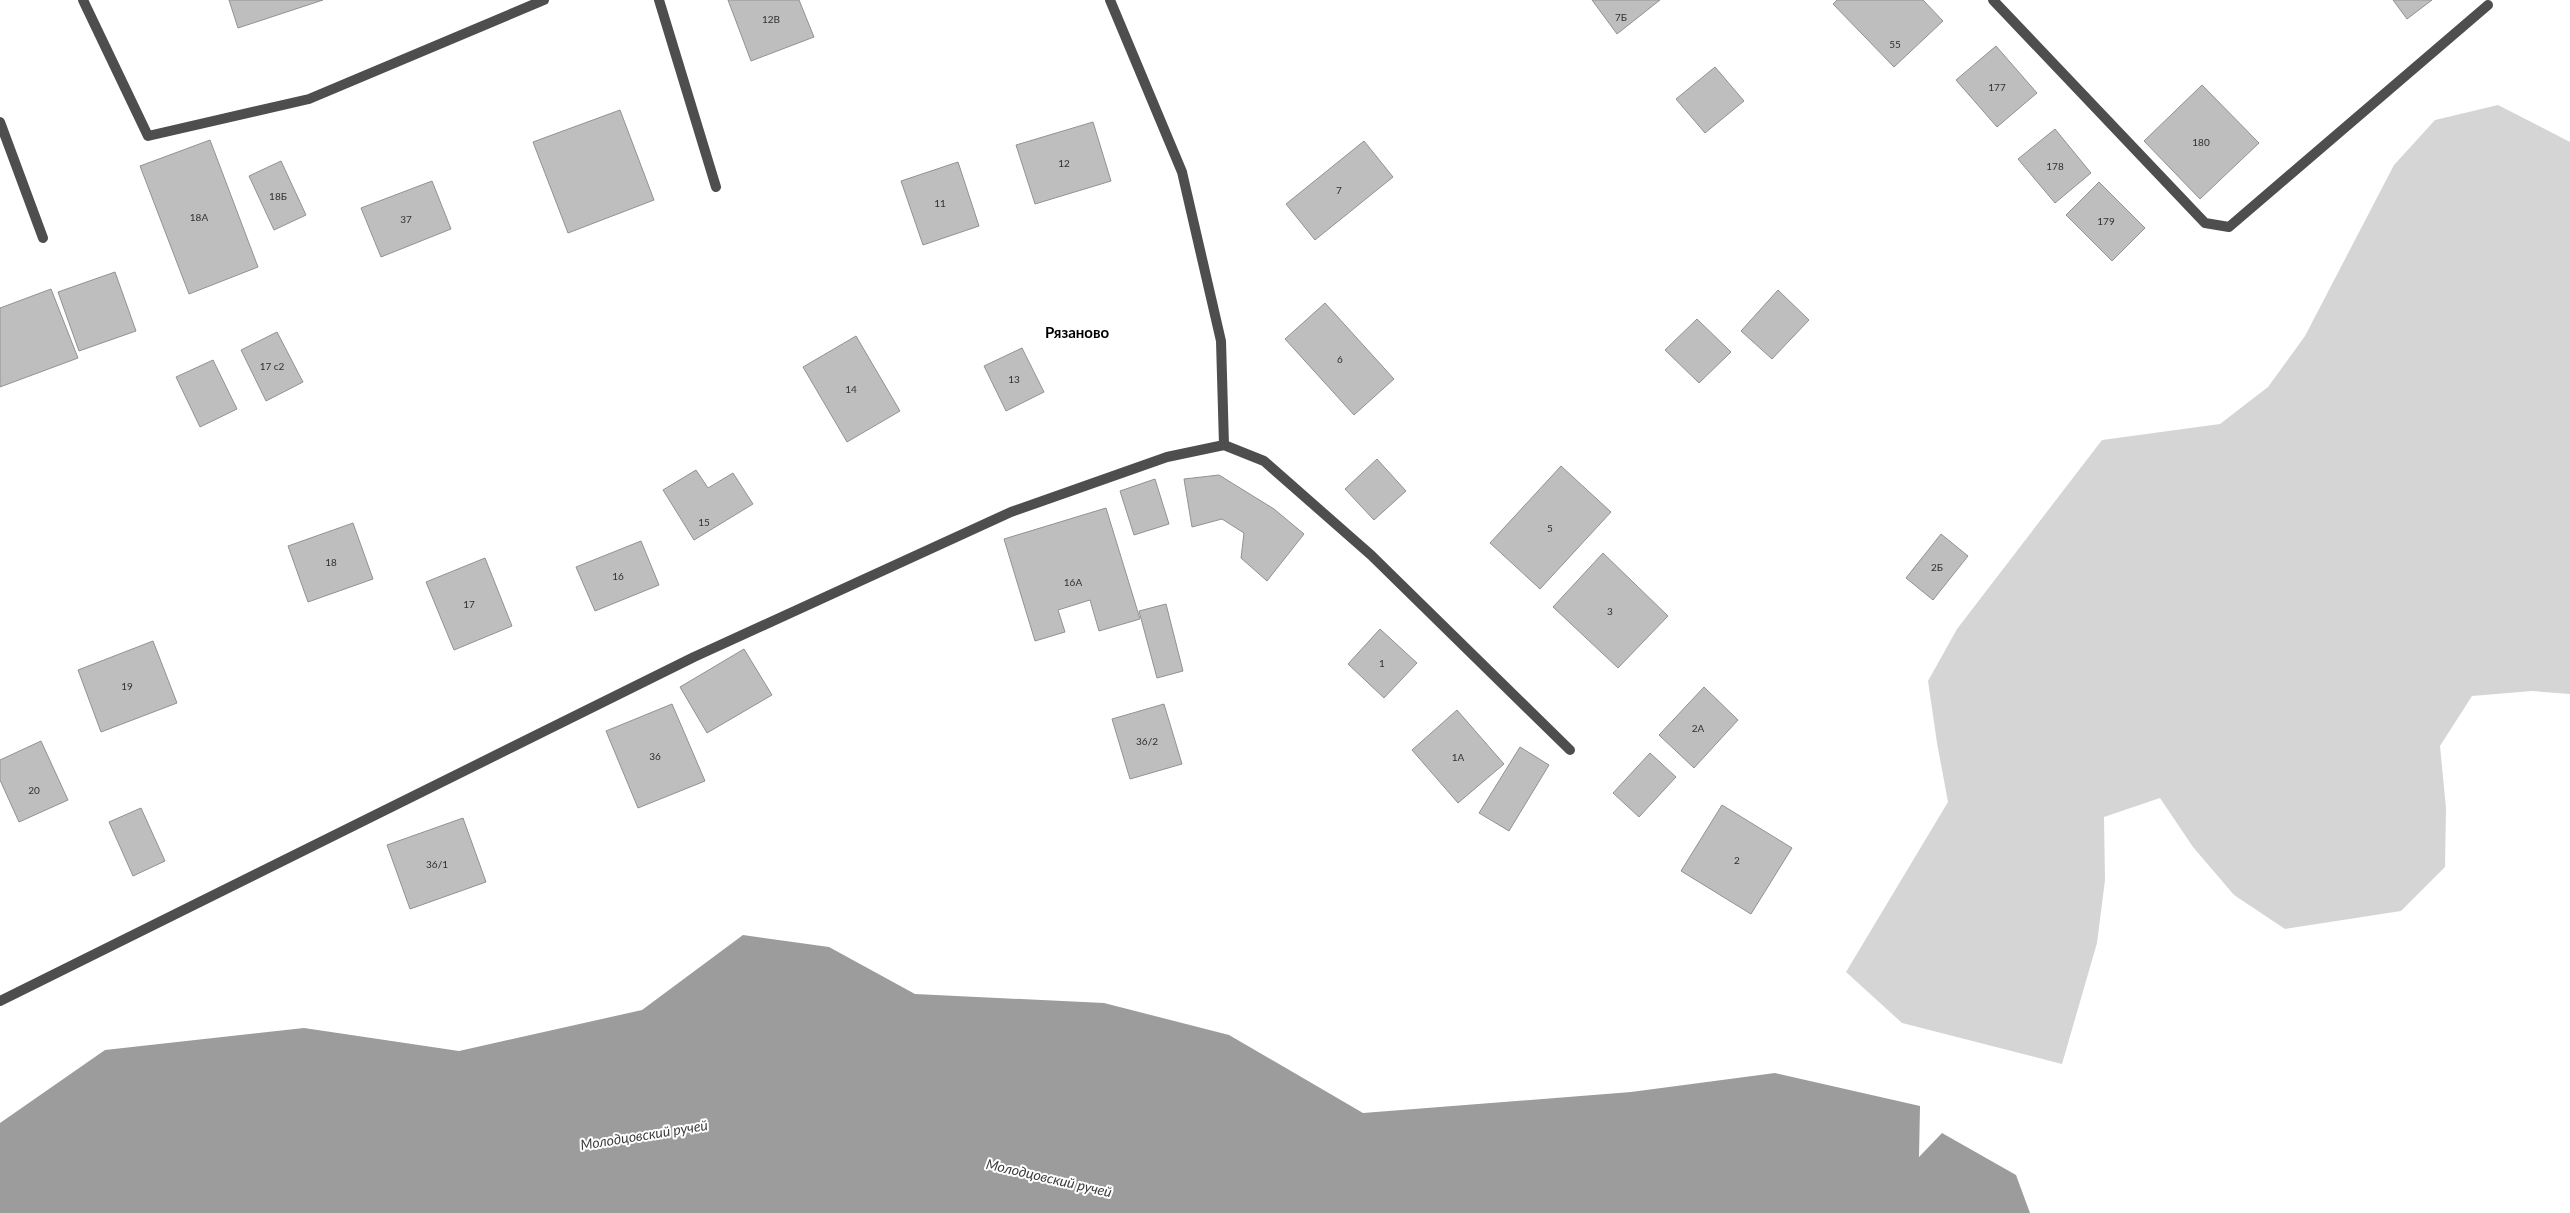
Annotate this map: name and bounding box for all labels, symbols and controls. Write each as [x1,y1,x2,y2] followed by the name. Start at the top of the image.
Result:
[1615,11,1627,23] house number: 7Б
[762,13,780,25] house number: 12В
[1889,38,1901,50] house number: 55
[1988,81,2006,93] house number: 177
[2192,136,2210,148] house number: 180
[1058,157,1070,169] house number: 12
[2046,160,2064,172] house number: 178
[1336,184,1342,196] house number: 7
[269,190,287,202] house number: 18Б
[934,197,946,209] house number: 11
[190,211,208,223] house number: 18А
[400,213,412,225] house number: 37
[2097,215,2115,227] house number: 179
[1045,323,1109,341] district label: Рязаново
[1337,353,1343,365] house number: 6
[260,360,285,372] house number: 17 с2
[1008,373,1020,385] house number: 13
[845,383,857,395] house number: 14
[698,516,710,528] house number: 15
[1547,522,1553,534] house number: 5
[325,556,337,568] house number: 18
[1931,561,1943,573] house number: 2Б
[612,570,624,582] house number: 16
[1064,576,1082,588] house number: 16А
[463,598,475,610] house number: 17
[1607,605,1613,617] house number: 3
[1379,657,1385,669] house number: 1
[121,680,133,692] house number: 19
[1692,722,1705,734] house number: 2А
[1136,735,1158,747] house number: 36/2
[649,750,661,762] house number: 36
[1452,751,1465,763] house number: 1А
[28,784,40,796] house number: 20
[1734,854,1740,866] house number: 2
[426,858,448,870] house number: 36/1
[579,1116,709,1153] water label: Молодцовский ручей
[985,1155,1114,1200] water label: Молодцовский ручей

